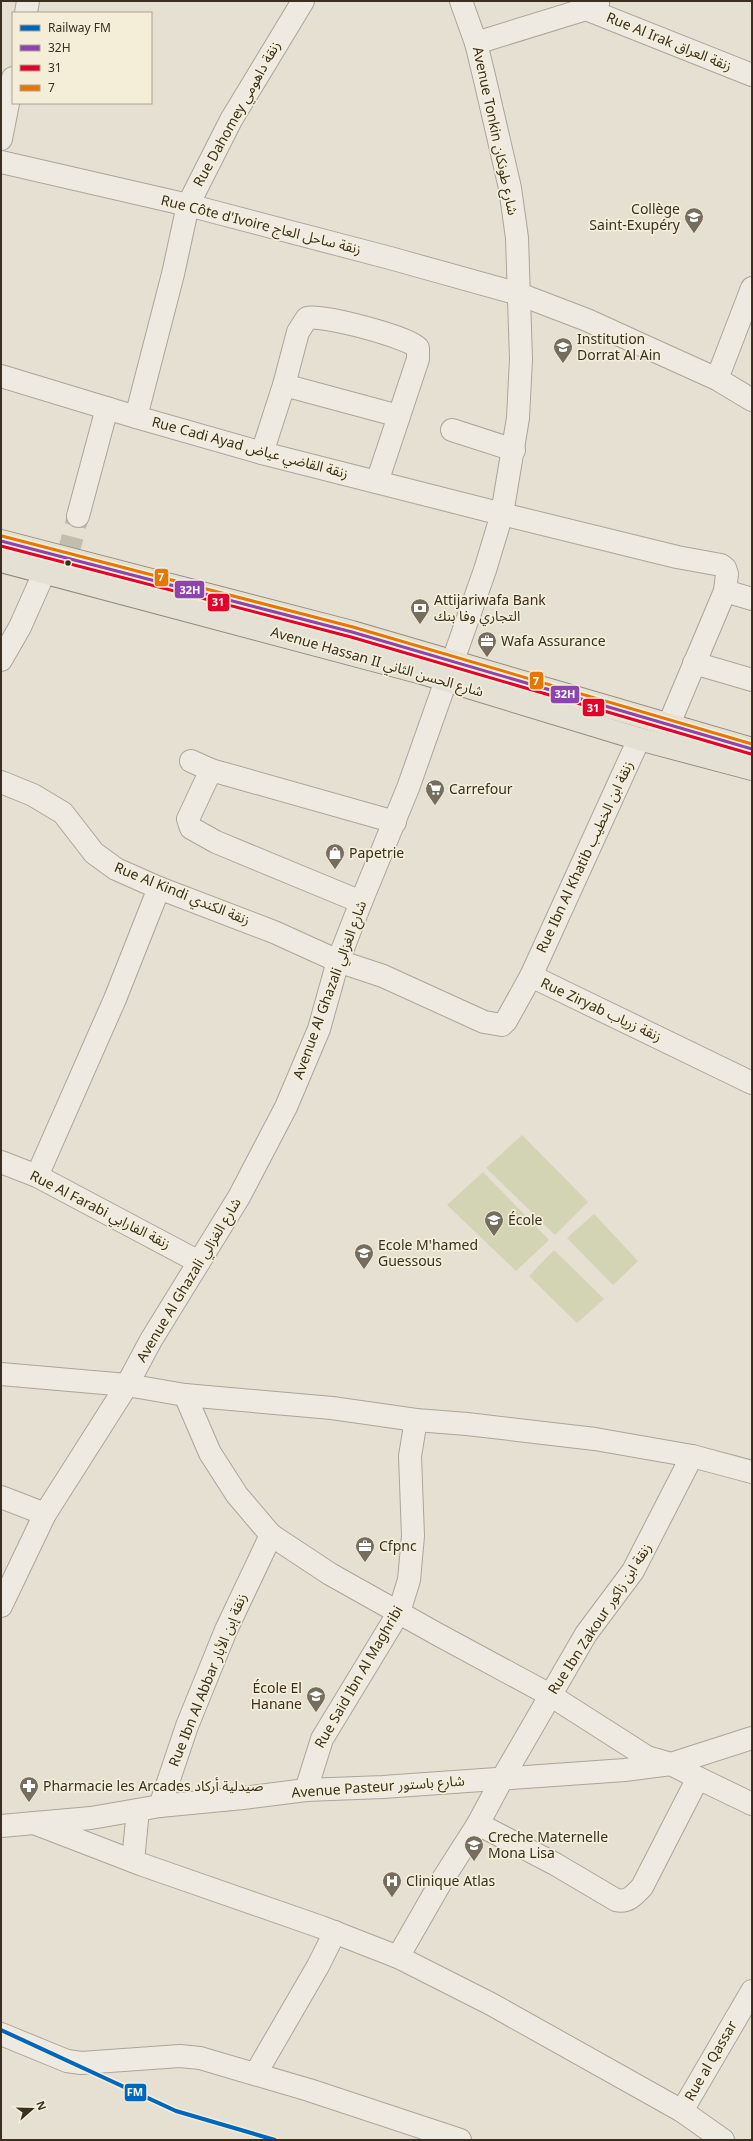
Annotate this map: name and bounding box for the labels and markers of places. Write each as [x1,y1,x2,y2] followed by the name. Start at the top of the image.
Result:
[589,195,681,240] place label: Collège Saint-Exupéry
[683,206,705,234] school or university icon: Collège Saint-Exupéry
[577,325,661,370] place label: Institution Dorrat Al Ain
[552,336,574,364] school or university icon: Institution Dorrat Al Ain
[63,558,73,568] unlabelled marker
[434,586,546,631] place label: Attijariwafa Bank التجاري وفا بنك
[409,597,431,625] bank icon: Attijariwafa Bank التجاري وفا بنك
[501,627,606,656] place label: Wafa Assurance
[476,630,498,658] office icon: Wafa Assurance
[449,775,513,804] place label: Carrefour
[424,778,446,806] supermarket icon: Carrefour
[349,839,404,868] place label: Papetrie
[324,842,346,870] shop icon: Papetrie
[508,1206,543,1235] place label: École
[483,1209,505,1237] school or university icon: École
[378,1231,478,1276] place label: Ecole M'hamed Guessous
[353,1242,375,1270] school or university icon: Ecole M'hamed Guessous
[379,1532,417,1561] place label: Cfpnc
[354,1535,376,1563] office icon: Cfpnc
[251,1674,302,1719] place label: École El Hanane
[305,1685,327,1713] school or university icon: École El Hanane
[43,1772,264,1801] place label: Pharmacie les Arcades صيدلية أركاد
[18,1775,40,1803] pharmacy icon: Pharmacie les Arcades صيدلية أركاد
[488,1823,608,1868] place label: Creche Maternelle Mona Lisa
[463,1834,485,1862] school or university icon: Creche Maternelle Mona Lisa
[406,1867,496,1896] place label: Clinique Atlas
[381,1870,403,1898] hospital icon: Clinique Atlas

